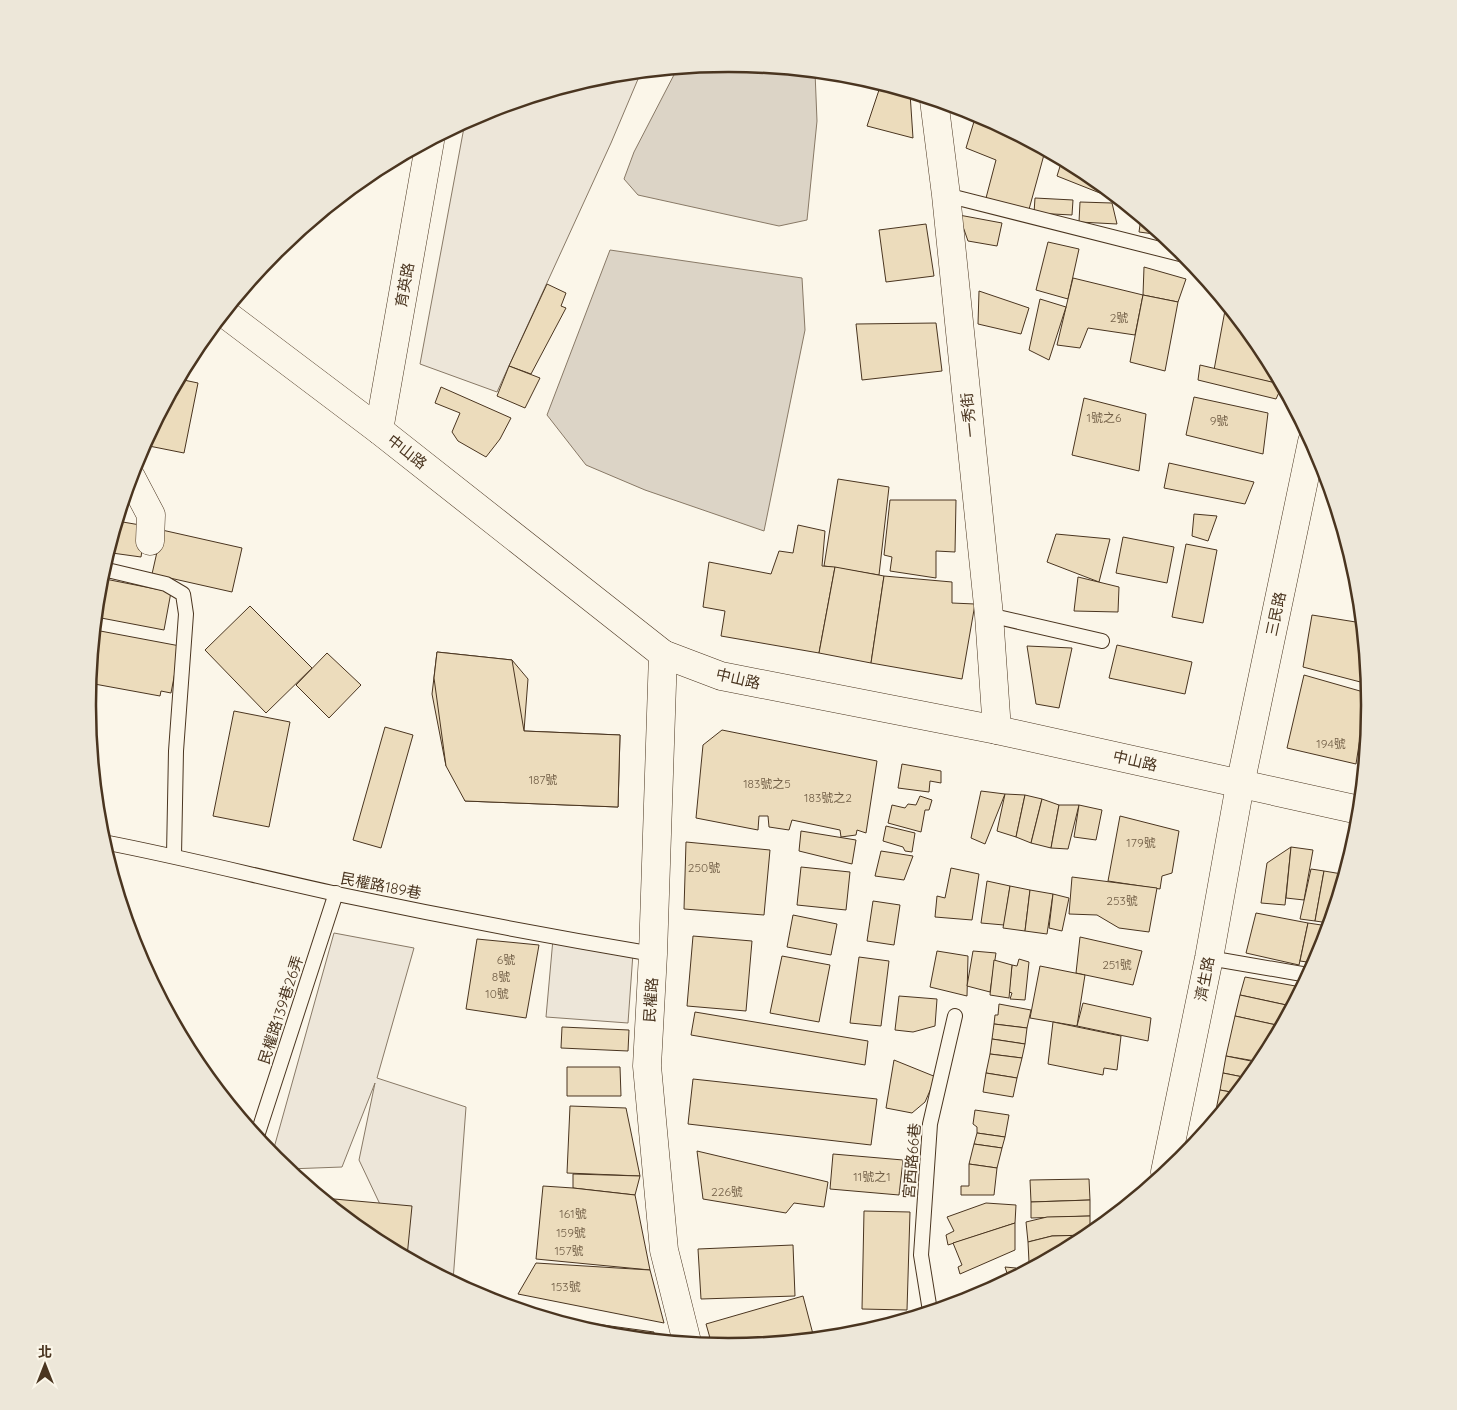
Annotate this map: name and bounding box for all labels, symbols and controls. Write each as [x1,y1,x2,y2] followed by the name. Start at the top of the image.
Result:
[391,261,418,309] street label: 育英路
[1110,310,1128,325] house number: 2號
[957,392,980,438] street label: 一秀街
[1087,410,1122,425] house number: 1號之6
[1210,413,1228,428] house number: 9號
[384,430,431,473] street label: 中山路
[1262,590,1289,638] street label: 三民路
[714,664,762,693] street label: 中山路
[1316,736,1346,751] house number: 194號
[1111,746,1159,775] street label: 中山路
[529,772,557,787] house number: 187號
[743,776,791,791] house number: 183號之5
[804,790,852,805] house number: 183號之2
[1126,835,1156,850] house number: 179號
[688,860,720,875] house number: 250號
[339,868,423,903] street label: 民權路189巷
[1106,893,1138,908] house number: 253號
[497,952,515,967] house number: 6號
[254,953,307,1067] street label: 民權路139巷26弄
[1191,955,1218,1003] street label: 濟生路
[1102,957,1132,972] house number: 251號
[492,969,510,984] house number: 8號
[639,977,662,1023] street label: 民權路
[485,986,509,1001] house number: 10號
[899,1122,924,1200] street label: 宮西路66巷
[853,1169,891,1184] house number: 11號之1
[711,1184,743,1199] house number: 226號
[559,1206,587,1221] house number: 161號
[556,1225,586,1240] house number: 159號
[554,1243,584,1258] house number: 157號
[551,1279,581,1294] house number: 153號
[20,1340,70,1390] north arrow
[38,1343,52,1361] text: 北

